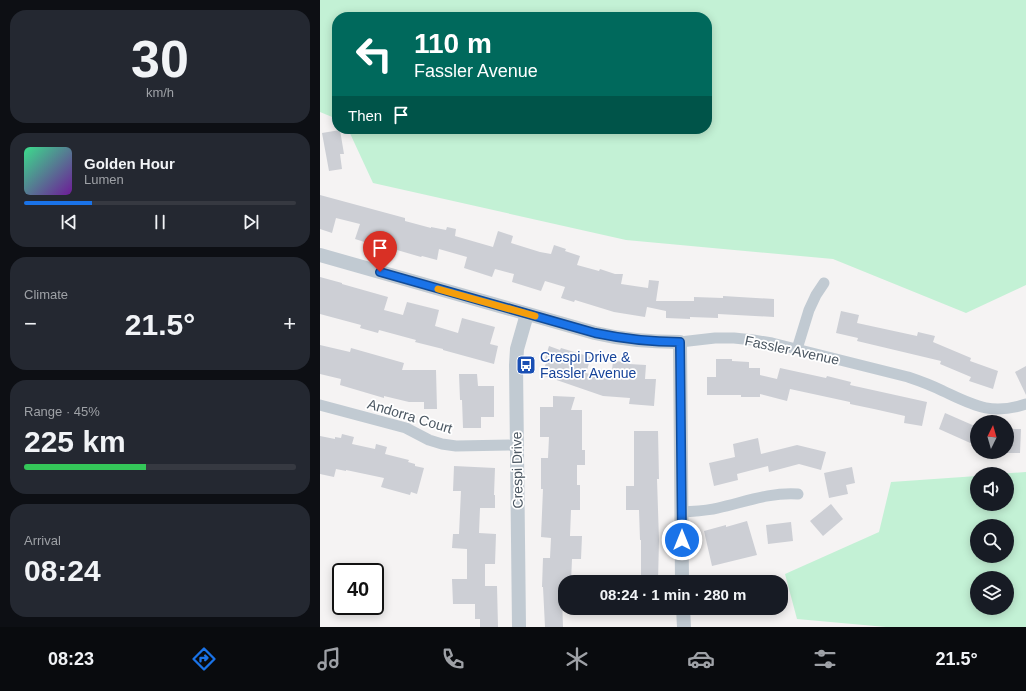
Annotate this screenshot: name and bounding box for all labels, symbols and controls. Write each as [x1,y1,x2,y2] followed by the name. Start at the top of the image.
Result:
[348,28,400,80] icon: left
[414,28,492,59] text: 110 m
[131,30,189,88] text: 30
[414,61,538,81] text: Fassler Avenue
[146,85,174,100] text: km/h
[390,104,412,126] icon: arrive
[348,107,382,124] text: Then
[84,155,175,172] text: Golden Hour
[84,172,124,187] text: Lumen
[58,211,80,233] icon: previous
[149,211,171,233] icon: pause
[240,211,262,233] icon: next
[363,231,397,272] pin
[369,237,391,259] icon: arrive
[24,287,68,302] text: Climate
[125,308,195,341] text: 21.5°
[24,311,37,336] text: −
[283,311,296,336] text: +
[743,332,841,368] street label: Fassler Avenue
[540,349,636,381] place label: Crespi Drive & Fassler Avenue
[515,354,537,376] bus stop icon: Crespi Drive & Fassler Avenue
[366,395,454,437] street label: Andorra Court
[24,404,100,419] text: Range · 45%
[970,415,1014,459] north arrow
[970,415,1014,615] map controls
[24,425,126,458] text: 225 km
[508,431,526,509] street label: Crespi Drive
[970,467,1014,511] button: sound
[661,519,703,561] position arrow
[970,519,1014,563] button: search
[24,533,61,548] text: Arrival
[24,554,101,587] text: 08:24
[332,563,384,615] speed limit sign: 40
[970,571,1014,615] button: layers
[600,586,746,603] text: 08:24 · 1 min · 280 m
[190,645,218,673] icon: directions
[315,645,343,673] icon: music
[439,645,467,673] icon: phone
[563,645,591,673] icon: climate
[687,645,715,673] icon: car
[811,645,839,673] icon: filters
[48,649,94,669] text: 08:23
[936,649,978,669] text: 21.5°

